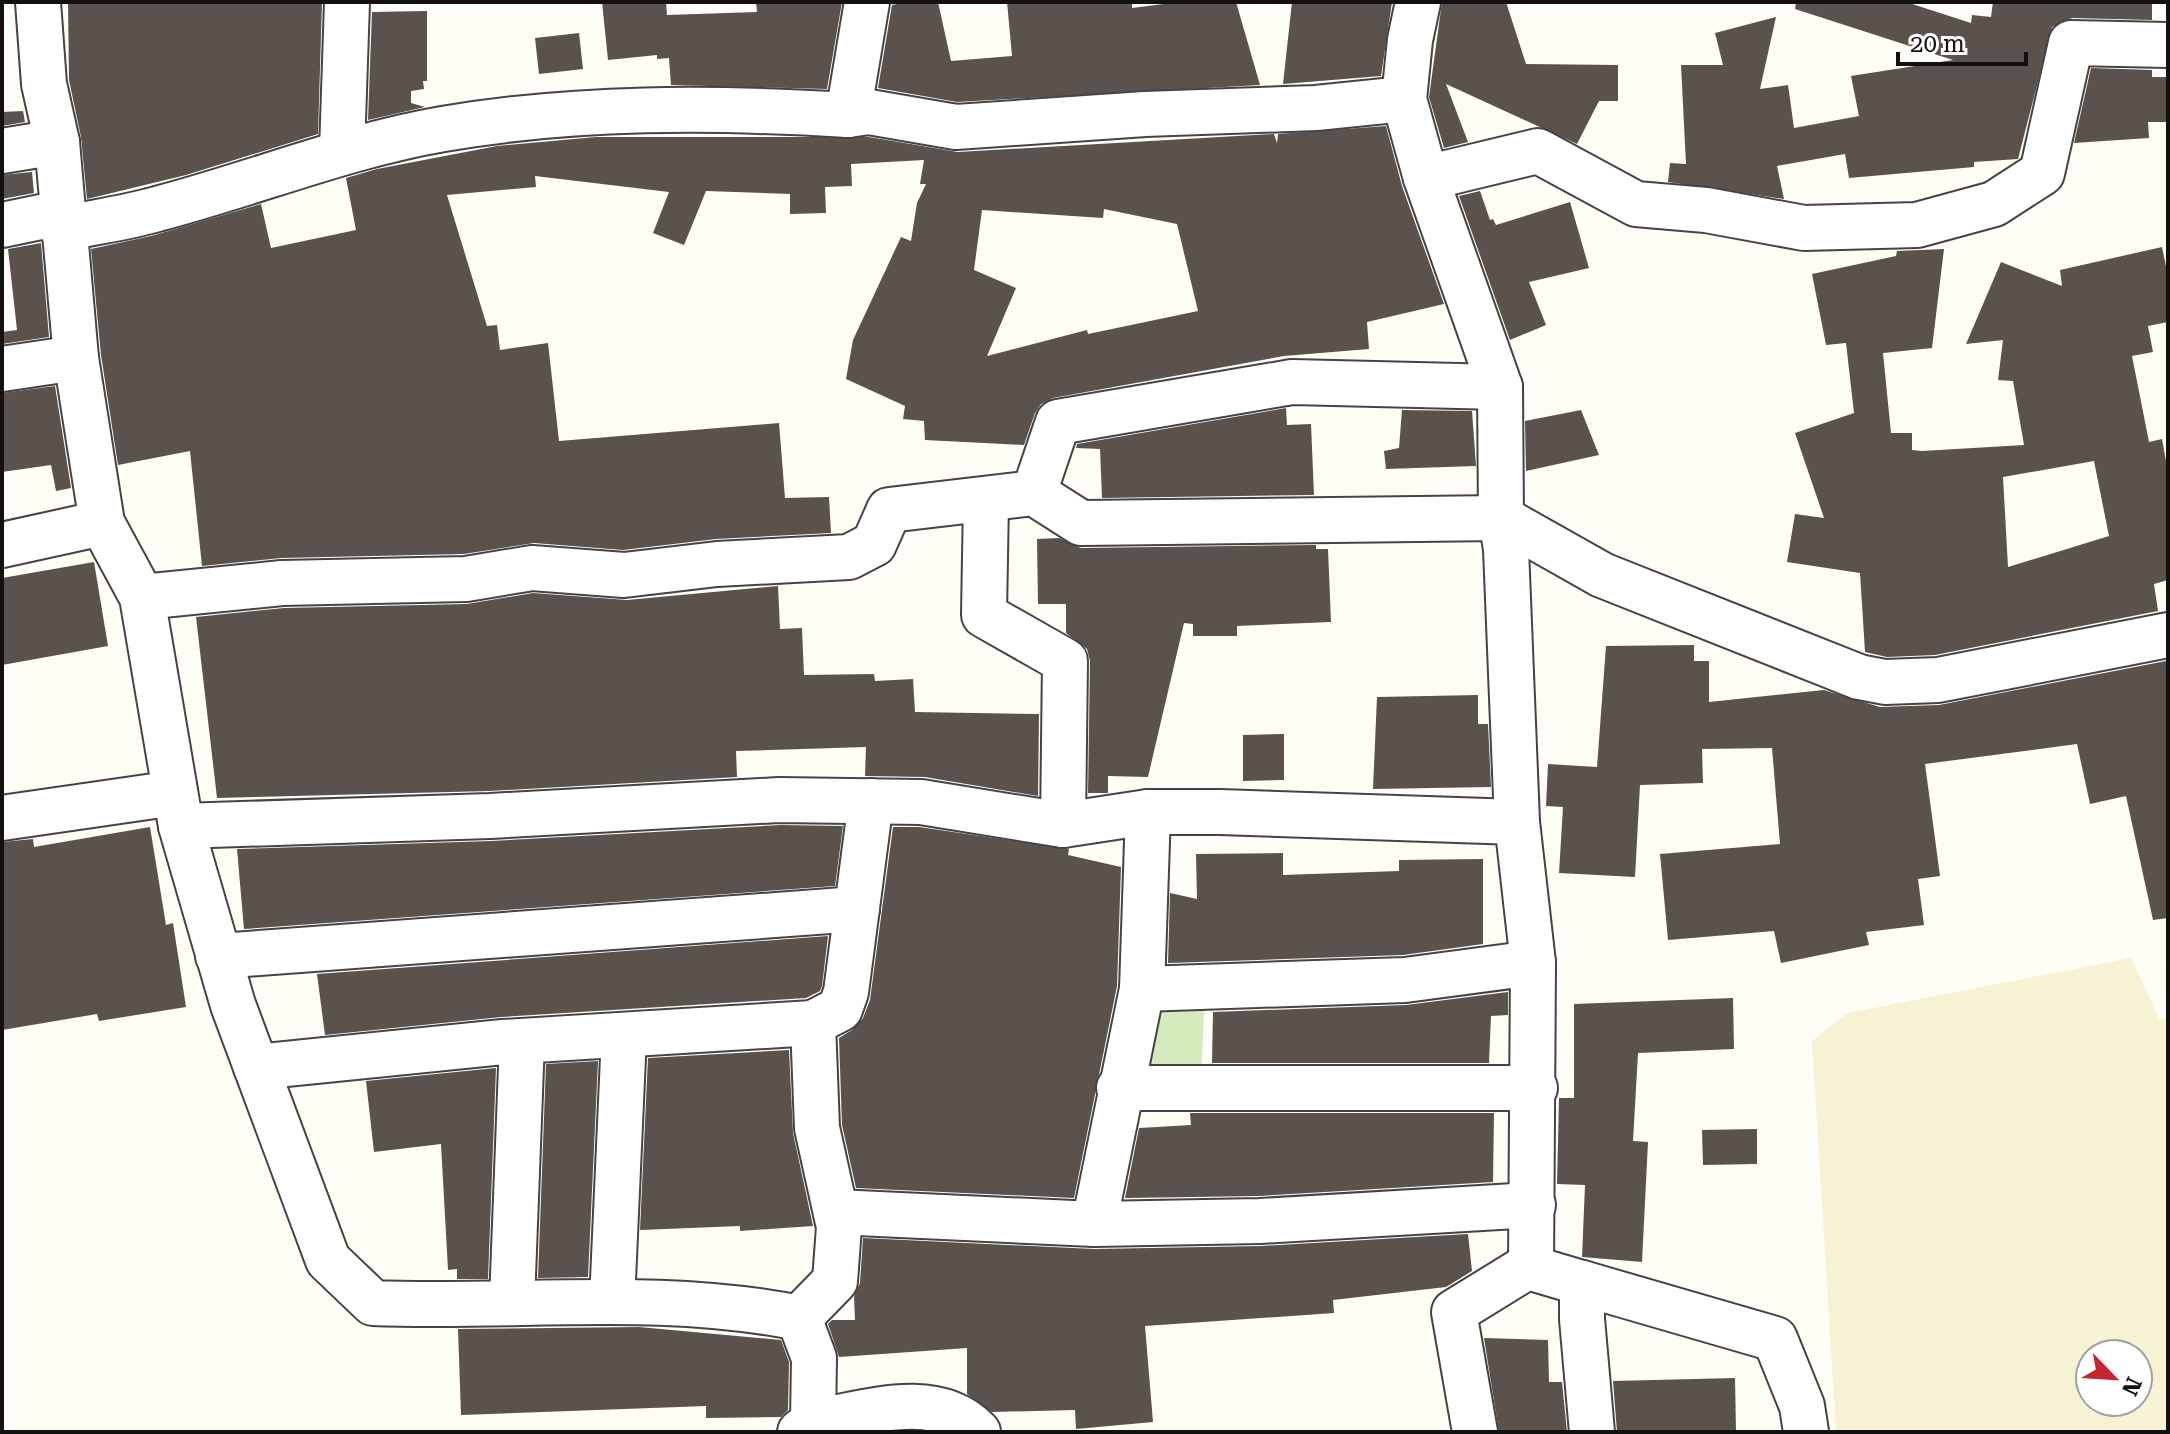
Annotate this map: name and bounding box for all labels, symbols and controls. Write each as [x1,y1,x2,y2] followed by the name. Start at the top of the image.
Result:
[1898,16,2026,66] scale bar
[1910,30,1965,58] text: 20 m
[2074,1338,2154,1418] north arrow
[2117,1373,2147,1399] text: N

